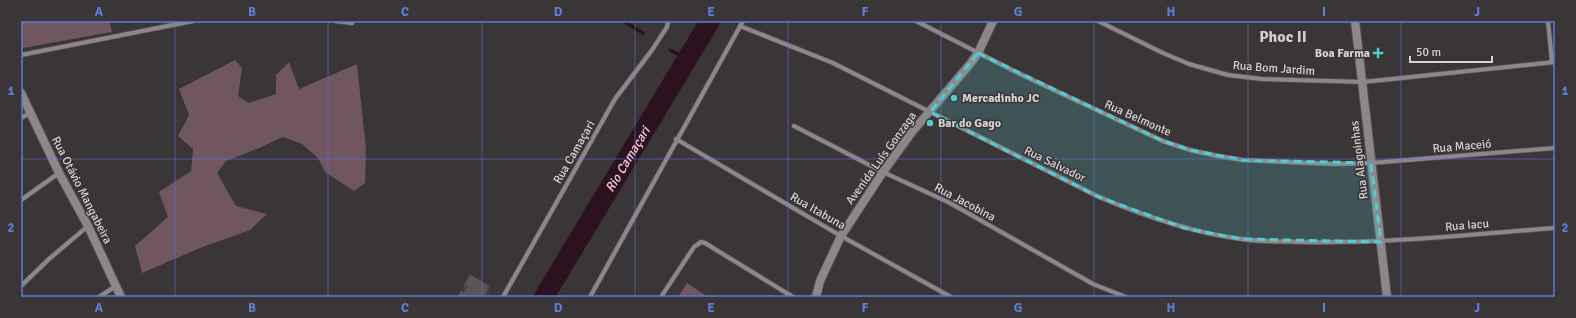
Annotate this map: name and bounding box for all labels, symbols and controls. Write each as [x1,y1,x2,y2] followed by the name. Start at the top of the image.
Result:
[95,4,104,20] text: A
[248,4,256,20] text: B
[401,4,409,20] text: C
[554,4,563,20] text: D
[707,4,715,20] text: E
[862,4,869,20] text: F
[1014,4,1022,20] text: G
[1167,4,1175,20] text: H
[1322,4,1326,20] text: I
[1474,4,1480,20] text: J
[1259,27,1307,47] district label: Phoc II
[1410,38,1492,64] scale bar
[1416,45,1441,60] text: 50 m
[1315,46,1370,61] place label: Boa Farma
[1373,48,1383,58] marker: Boa Farma
[1232,58,1316,79] street label: Rua Bom Jardim
[7,83,15,99] text: 1
[1561,83,1569,99] text: 1
[962,91,1040,106] place label: Mercadinho JC
[949,93,959,103] marker: Mercadinho JC
[1102,97,1173,140] street label: Rua Belmonte
[843,109,920,208] street label: Avenida Luís Gonzaga
[938,116,1001,131] place label: Bar do Gago
[550,118,599,187] street label: Rua Camaçari
[925,118,935,128] marker: Bar do Gago
[1347,120,1372,200] street label: Rua Alagoinhas
[602,123,654,195] water label: Rio Camaçari
[48,134,115,246] street label: Rua Otávio Mangabeira
[1432,136,1492,157] street label: Rua Maceió
[1021,143,1089,186] street label: Rua Salvador
[931,180,998,225] street label: Rua Jacobina
[787,190,848,233] street label: Rua Itabuna
[1444,216,1490,235] street label: Rua Iacu
[7,220,15,236] text: 2
[1561,220,1569,236] text: 2
[95,300,104,316] text: A
[248,300,256,316] text: B
[401,300,409,316] text: C
[554,300,563,316] text: D
[707,300,715,316] text: E
[862,300,869,316] text: F
[1014,300,1022,316] text: G
[1167,300,1175,316] text: H
[1322,300,1326,316] text: I
[1474,300,1480,316] text: J

